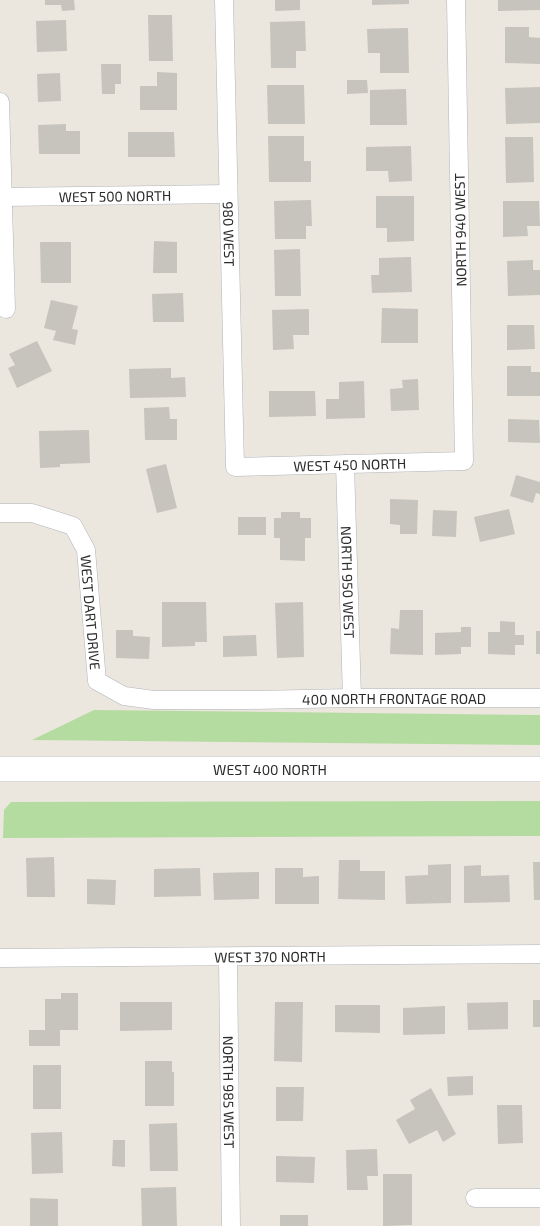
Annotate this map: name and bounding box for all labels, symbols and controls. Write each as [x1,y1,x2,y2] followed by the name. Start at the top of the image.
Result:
[451,173,469,287] street label: NORTH 940 WEST
[59,186,171,205] street label: WEST 500 NORTH
[220,201,239,267] street label: 980 WEST
[293,454,406,474] street label: WEST 450 NORTH
[338,526,359,638] street label: NORTH 950 WEST
[78,554,105,671] street label: WEST DART DRIVE
[302,690,486,707] street label: 400 NORTH FRONTAGE ROAD
[213,761,327,778] street label: WEST 400 NORTH
[214,947,326,965] street label: WEST 370 NORTH
[220,1036,239,1148] street label: NORTH 985 WEST

